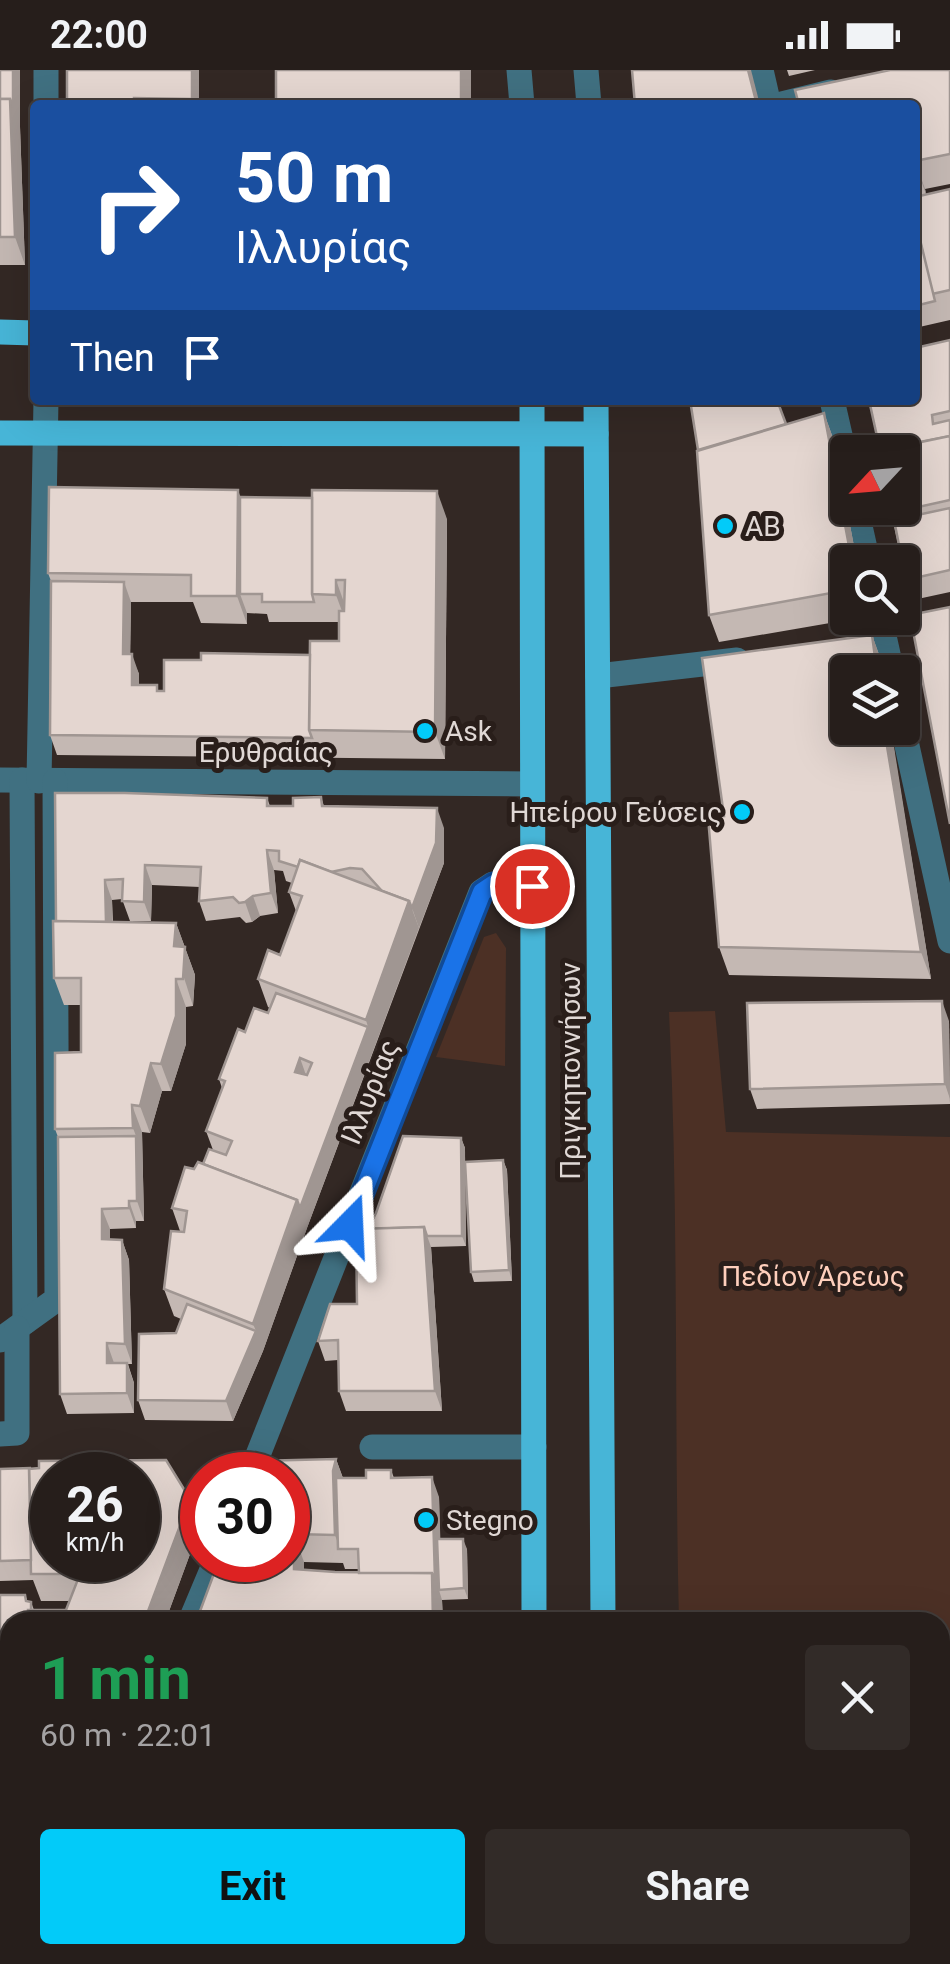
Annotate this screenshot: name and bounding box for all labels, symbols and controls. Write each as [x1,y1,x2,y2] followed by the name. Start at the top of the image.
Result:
[50,13,148,57] text: 22:00
[235,137,393,219] text: 50 m
[70,140,200,270] icon: right
[235,221,411,274] text: Ιλλυρίας
[175,330,230,385] icon: arrive
[70,336,155,380] text: Then
[830,435,920,525] north arrow
[830,435,920,745] map controls
[745,510,781,543] place label: ΑΒ
[714,515,736,537] marker: ΑΒ
[830,545,920,635] button: search
[830,655,920,745] button: layers
[445,715,493,748] place label: Ask
[414,720,436,742] marker: Ask
[199,736,333,769] street label: Ερυθραίας
[510,796,722,829] place label: Ηπείρου Γεύσεις
[731,801,753,823] marker: Ηπείρου Γεύσεις
[490,844,575,929] pin
[505,859,560,914] icon: arrive
[554,962,587,1180] street label: Πριγκηποννήσων
[334,1035,406,1149] street label: Ιλλυρίας
[298,1173,402,1277] position arrow
[721,1260,905,1293] park label: Πεδίον Άρεως
[180,1452,310,1582] speed limit sign: 30
[66,1476,124,1534] text: 26
[446,1504,534,1537] place label: Stegno
[415,1509,437,1531] marker: Stegno
[66,1528,124,1557] text: km/h
[40,1643,191,1714] text: 1 min
[805,1645,910,1750] button: close
[40,1716,216,1754] text: 60 m · 22:01
[40,1829,465,1944] button: Exit
[485,1829,910,1944] button: Share

